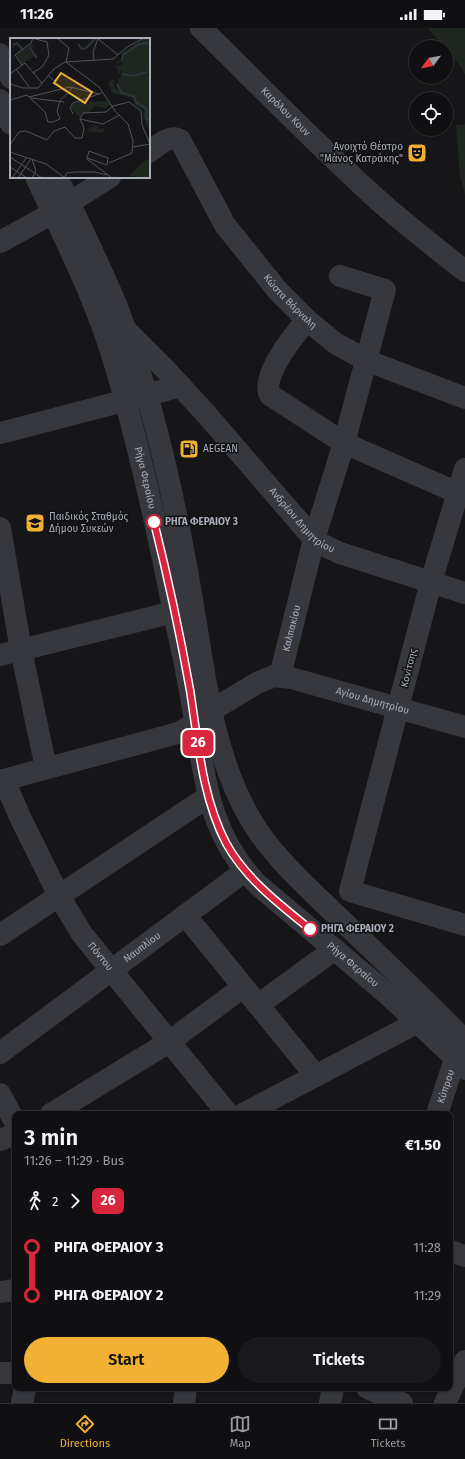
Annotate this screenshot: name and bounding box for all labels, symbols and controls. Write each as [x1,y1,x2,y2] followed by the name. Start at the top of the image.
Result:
[20,5,53,23] text: 11:26
[10,38,150,178] inset map
[409,40,453,84] north arrow
[409,40,453,136] map controls
[258,85,313,139] street label: Καρόλου Κουν
[409,92,453,136] button: locate
[320,140,403,165] place label: Ανοιχτό Θέατρο "Μάνος Κατράκης"
[406,142,428,164] theatre icon: Ανοιχτό Θέατρο "Μάνος Κατράκης"
[261,272,319,332] street label: Κώστα Βάρναλη
[178,438,200,460] fuel station icon: AEGEAN
[203,443,238,455] place label: AEGEAN
[132,445,158,511] street label: Ρήγα Φεραίου
[266,485,337,556] street label: Ανδρέου Δημητρίου
[49,510,129,535] place label: Παιδικός Σταθμός Δήμου Συκεών
[24,512,46,534] school or university icon: Παιδικός Σταθμός Δήμου Συκεών
[146,514,162,530] marker: ΡΗΓΑ ΦΕΡΑΙΟΥ 3
[165,516,238,528] place label: ΡΗΓΑ ΦΕΡΑΙΟΥ 3
[280,604,303,653] street label: Καλπακίου
[397,647,420,689] street label: Κονίτσης
[334,685,411,717] street label: Αγίου Δημητρίου
[180,730,216,756] line badge: 26
[190,734,206,751] text: 26
[302,921,318,937] marker: ΡΗΓΑ ΦΕΡΑΙΟΥ 2
[321,923,394,935] place label: ΡΗΓΑ ΦΕΡΑΙΟΥ 2
[121,930,163,965] street label: Ναυπλίου
[85,940,116,974] street label: Πόντου
[324,940,381,990] street label: Ρήγα Φεραίου
[435,1068,457,1105] street label: Κύπρου
[24,1124,78,1151] text: 3 min
[405,1136,441,1154] text: €1.50
[24,1153,124,1168] text: 11:26 – 11:29 · Bus
[24,1190,46,1212] icon: walk
[64,1190,86,1212] icon: forward
[100,1192,116,1209] text: 26
[52,1194,58,1209] text: 2
[54,1238,164,1256] text: ΡΗΓΑ ΦΕΡΑΙΟΥ 3
[413,1240,441,1255] text: 11:28
[54,1286,163,1304] text: ΡΗΓΑ ΦΕΡΑΙΟΥ 2
[414,1288,441,1303] text: 11:29
[24,1337,229,1383] button: Start
[237,1337,441,1383] button: Tickets
[60,1413,110,1450] tab: Directions
[229,1413,251,1450] tab: Map
[371,1413,405,1450] tab: Tickets

